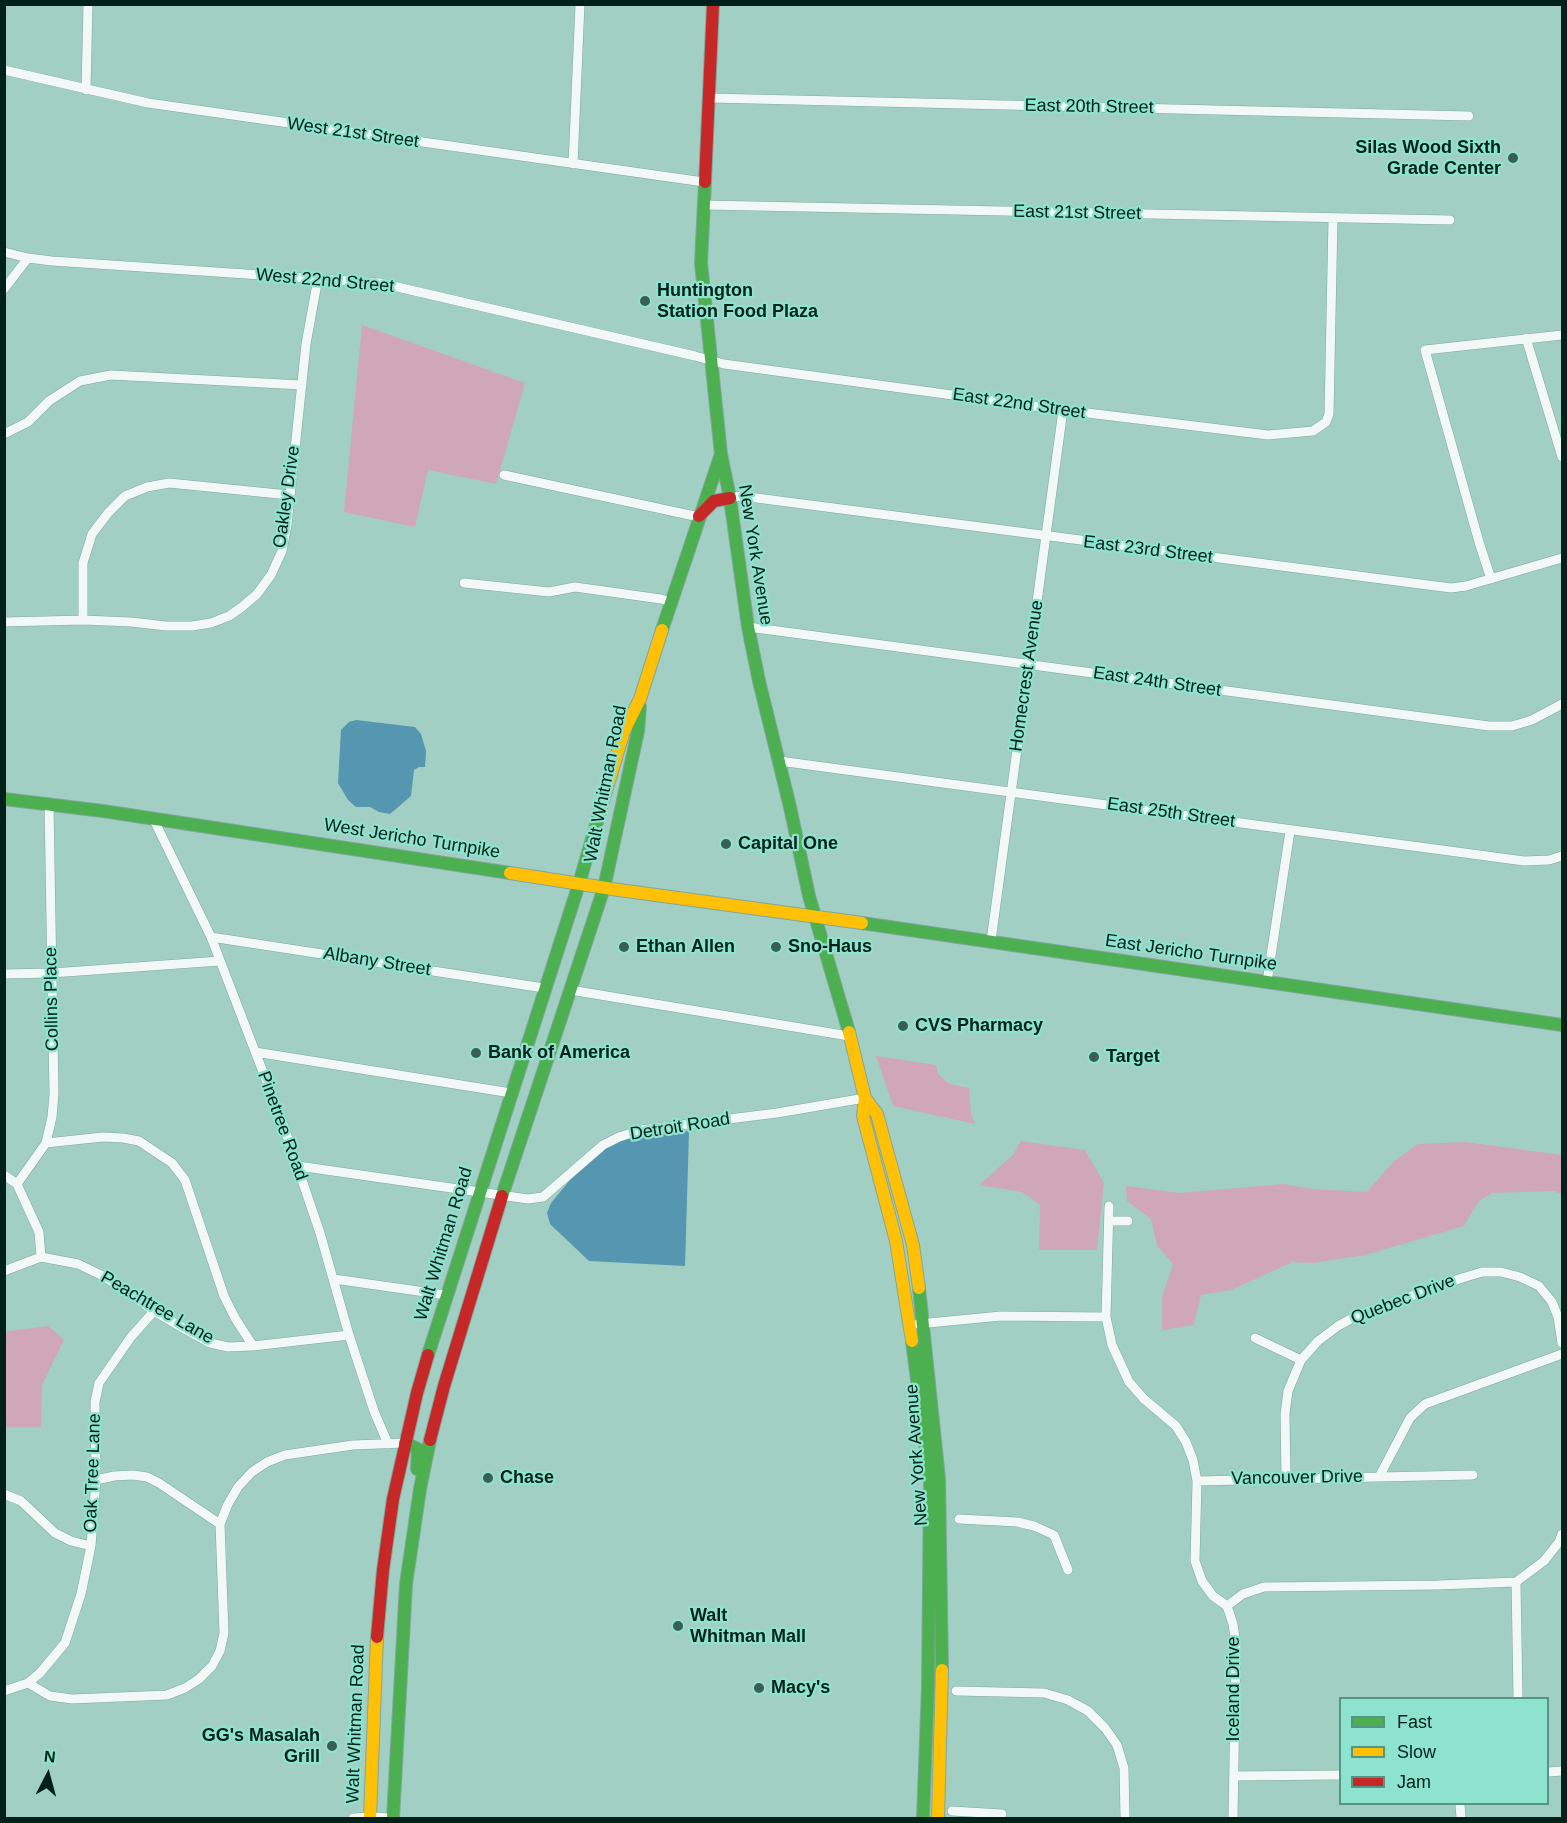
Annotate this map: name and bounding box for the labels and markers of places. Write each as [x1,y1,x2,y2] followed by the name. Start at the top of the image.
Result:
[1355,137,1501,180] place label: Silas Wood Sixth Grade Center
[1506,151,1520,165] marker: Silas Wood Sixth Grade Center
[657,280,818,322] place label: Huntington Station Food Plaza
[638,294,652,308] marker: Huntington Station Food Plaza
[738,833,838,855] place label: Capital One
[719,837,733,851] marker: Capital One
[636,936,735,958] place label: Ethan Allen
[788,936,872,958] place label: Sno-Haus
[617,940,631,954] marker: Ethan Allen
[769,940,783,954] marker: Sno-Haus
[915,1015,1043,1037] place label: CVS Pharmacy
[896,1019,910,1033] marker: CVS Pharmacy
[488,1042,630,1064] place label: Bank of America
[469,1046,483,1060] marker: Bank of America
[1106,1046,1160,1068] place label: Target
[1087,1050,1101,1064] marker: Target
[500,1467,554,1489] place label: Chase
[481,1471,495,1485] marker: Chase
[690,1605,806,1648] place label: Walt Whitman Mall
[671,1619,685,1633] marker: Walt Whitman Mall
[771,1677,830,1699] place label: Macy's
[752,1681,766,1695] marker: Macy's
[202,1725,320,1768] place label: GG's Masalah Grill
[325,1739,339,1753] marker: GG's Masalah Grill

